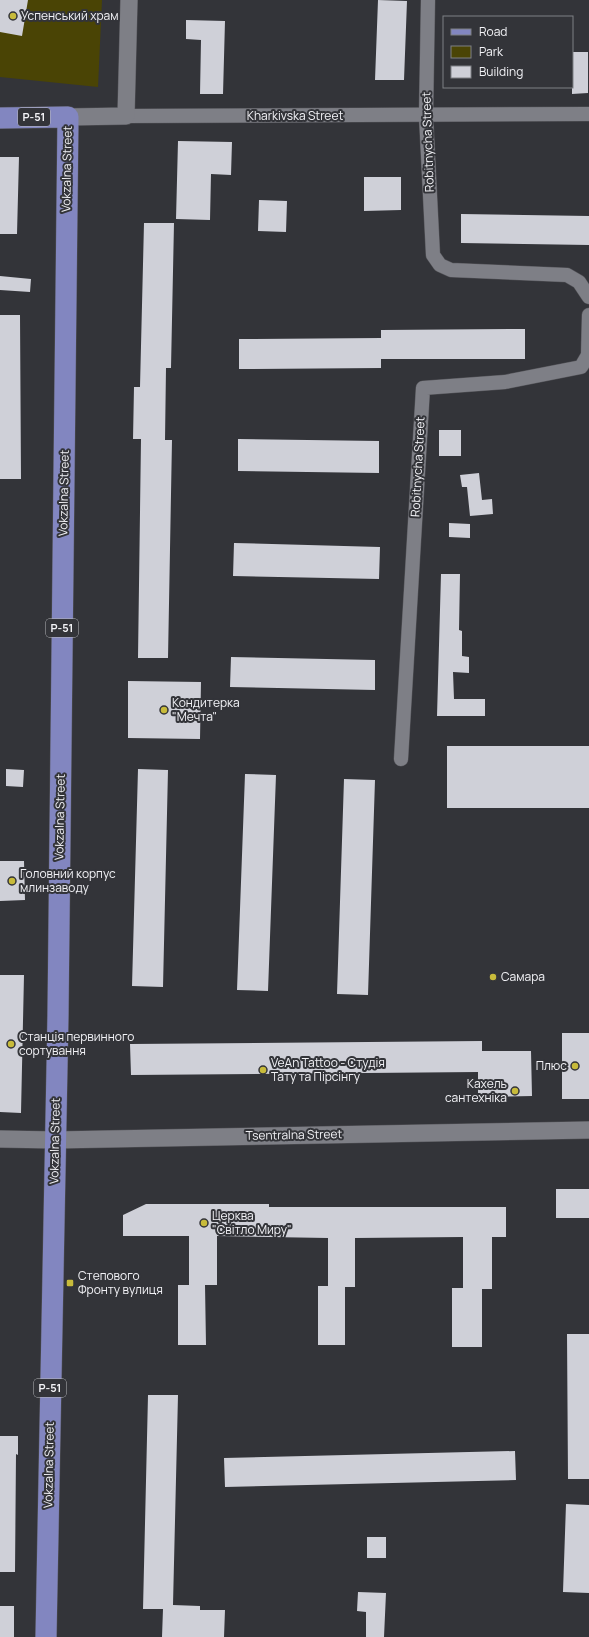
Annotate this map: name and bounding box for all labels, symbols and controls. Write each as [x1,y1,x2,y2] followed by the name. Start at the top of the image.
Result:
[21,7,119,24] place label: Успенський храм
[8,11,18,21] marker: Успенський храм
[443,16,573,88] legend
[479,23,507,40] text: Road
[479,43,504,60] text: Park
[479,63,523,80] text: Building
[417,91,438,193] street label: Robitnycha Street
[247,107,343,124] street label: Kharkivska Street
[18,108,50,126] road number: Р-51
[57,125,76,212] street label: Vokzalna Street
[406,416,429,518] street label: Robitnycha Street
[54,449,73,536] street label: Vokzalna Street
[46,619,78,637] road number: Р-51
[172,694,240,725] place label: Кондитерка "Мечта"
[159,705,169,715] marker: Кондитерка "Мечта"
[50,773,69,860] street label: Vokzalna Street
[20,865,116,896] place label: Головний корпус млинзаводу
[7,876,17,886] marker: Головний корпус млинзаводу
[501,968,545,985] place label: Самара
[488,972,498,982] marker: Самара
[19,1028,134,1059] place label: Станція первинного сортування
[6,1039,16,1049] marker: Станція первинного сортування
[271,1054,385,1085] place label: VeAn Tattoo - Студія Тату та Пірсінгу
[536,1057,567,1074] place label: Плюс
[570,1061,580,1071] marker: Плюс
[258,1065,268,1075] marker: VeAn Tattoo - Студія Тату та Пірсінгу
[445,1075,507,1106] place label: Кахель сантехніка
[510,1086,520,1096] marker: Кахель сантехніка
[45,1097,64,1184] street label: Vokzalna Street
[246,1125,343,1144] street label: Tsentralna Street
[212,1207,292,1238] place label: Церква "Світло Миру"
[199,1218,209,1228] marker: Церква "Світло Миру"
[78,1267,163,1298] place label: Степового Фронту вулиця
[65,1278,75,1288] marker: Степового Фронту вулиця
[34,1379,66,1397] road number: Р-51
[39,1421,58,1508] street label: Vokzalna Street

